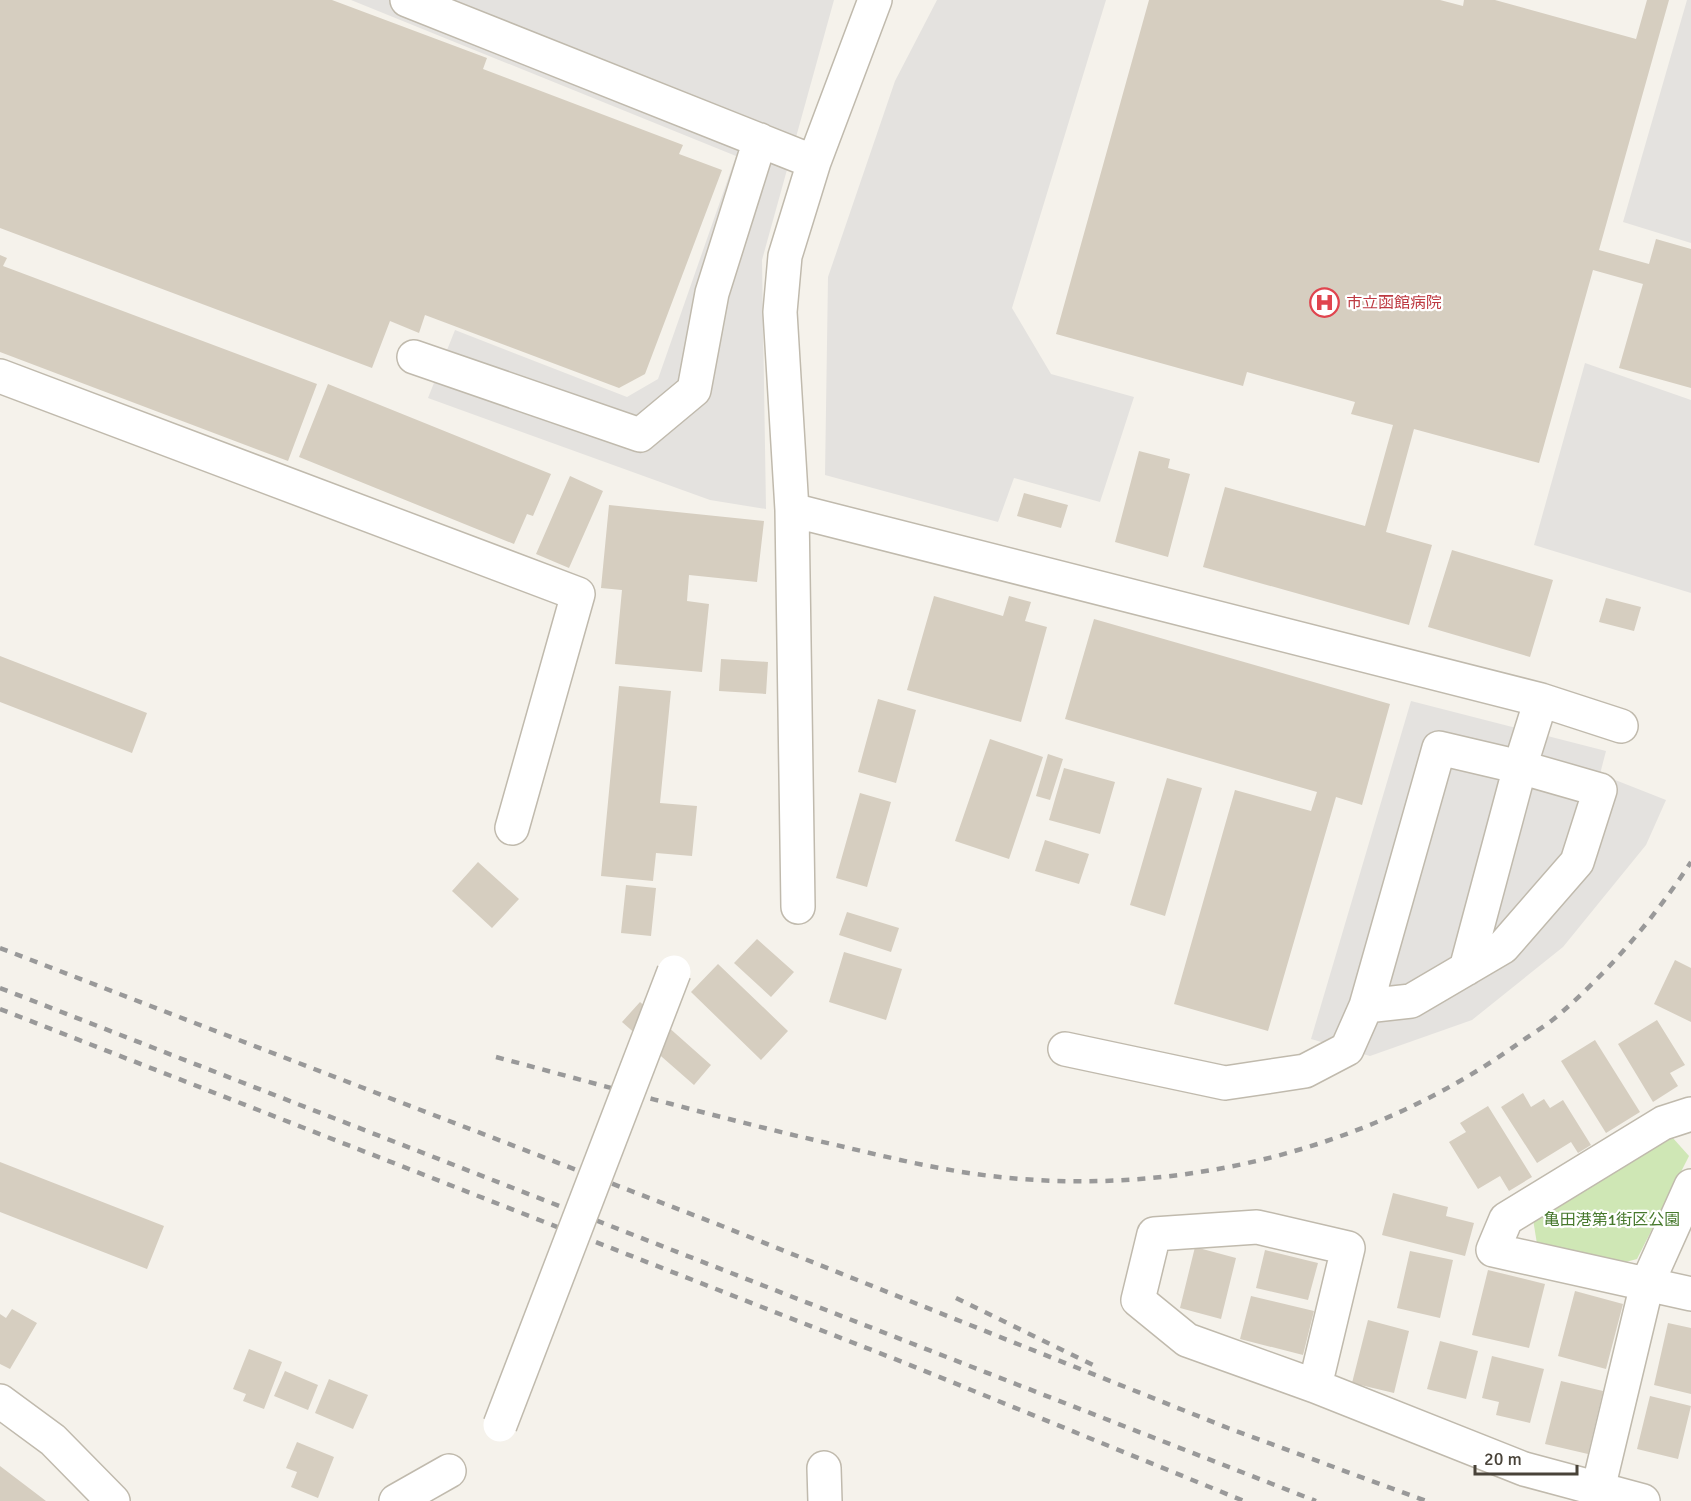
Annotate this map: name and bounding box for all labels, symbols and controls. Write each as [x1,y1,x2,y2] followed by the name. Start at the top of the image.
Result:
[1309,286,1341,318] hospital icon: 市立函館病院
[1346,293,1442,313] place label: 市立函館病院
[1544,1210,1680,1230] park label: 亀田港第1街区公園
[1475,1438,1577,1476] scale bar
[1484,1448,1522,1470] text: 20 m

